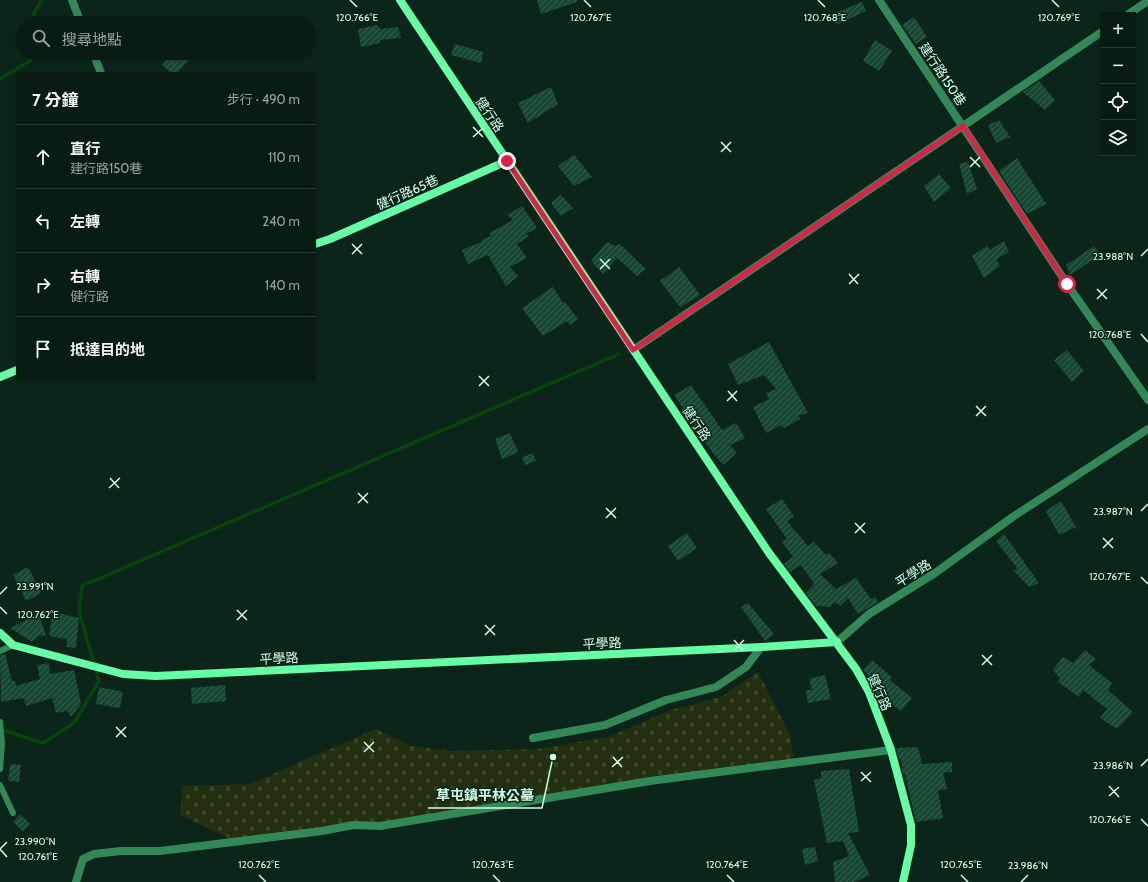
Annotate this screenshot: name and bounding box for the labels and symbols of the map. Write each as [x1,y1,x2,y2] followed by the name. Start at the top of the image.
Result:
[336,11,378,24] text: 120.766°E
[570,11,612,24] text: 120.767°E
[804,11,847,24] text: 120.768°E
[1038,11,1080,24] text: 120.769°E
[916,40,970,108] street label: 建行路150巷
[472,93,508,135] street label: 健行路
[498,152,516,170] route end
[373,171,441,213] street label: 健行路65巷
[1093,250,1133,263] text: 23.988°N
[1058,275,1076,293] route start
[1089,328,1132,341] text: 120.768°E
[679,402,715,444] street label: 健行路
[1093,505,1133,518] text: 23.987°N
[892,556,934,590] street label: 平學路
[1089,570,1131,583] text: 120.767°E
[16,580,54,593] text: 23.991°N
[17,608,59,621] text: 120.762°E
[582,634,622,652] street label: 平學路
[259,649,299,667] street label: 平學路
[865,671,895,713] street label: 健行路
[1093,759,1133,772] text: 23.986°N
[428,782,542,808] callout: 草屯鎮平林公墓
[436,786,534,804] text: 草屯鎮平林公墓
[1089,813,1131,826] text: 120.766°E
[14,835,56,848] text: 23.990°N
[18,850,58,863] text: 120.761°E
[238,858,280,871] text: 120.762°E
[472,858,514,871] text: 120.763°E
[706,858,748,871] text: 120.764°E
[940,858,982,871] text: 120.765°E
[1008,859,1048,872] text: 23.986°N

